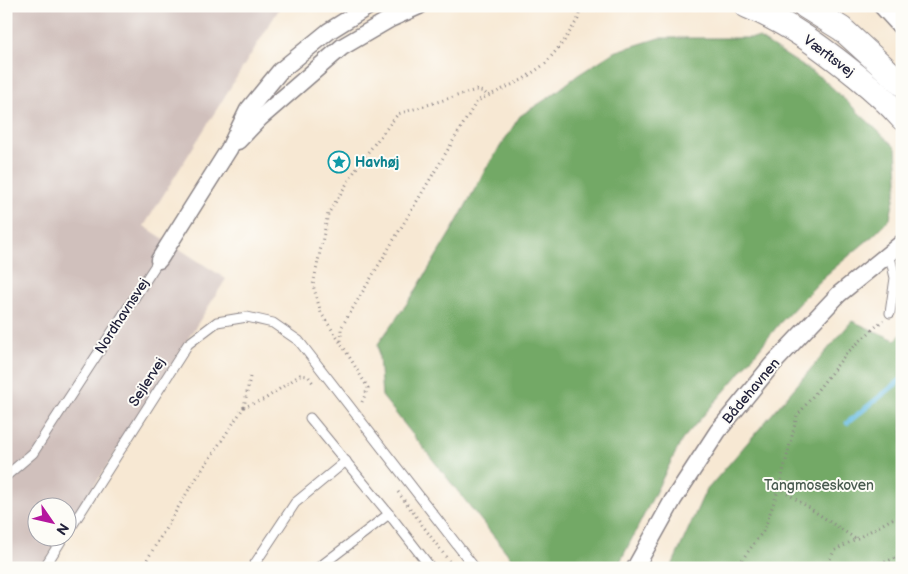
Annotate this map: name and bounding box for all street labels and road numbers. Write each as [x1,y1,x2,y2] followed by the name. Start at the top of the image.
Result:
[800,31,858,81] street label: Værftsvej
[91,275,153,357] street label: Nordhavnsvej
[125,354,169,410] street label: Sejlervej
[719,355,783,427] street label: Bådehavnen

